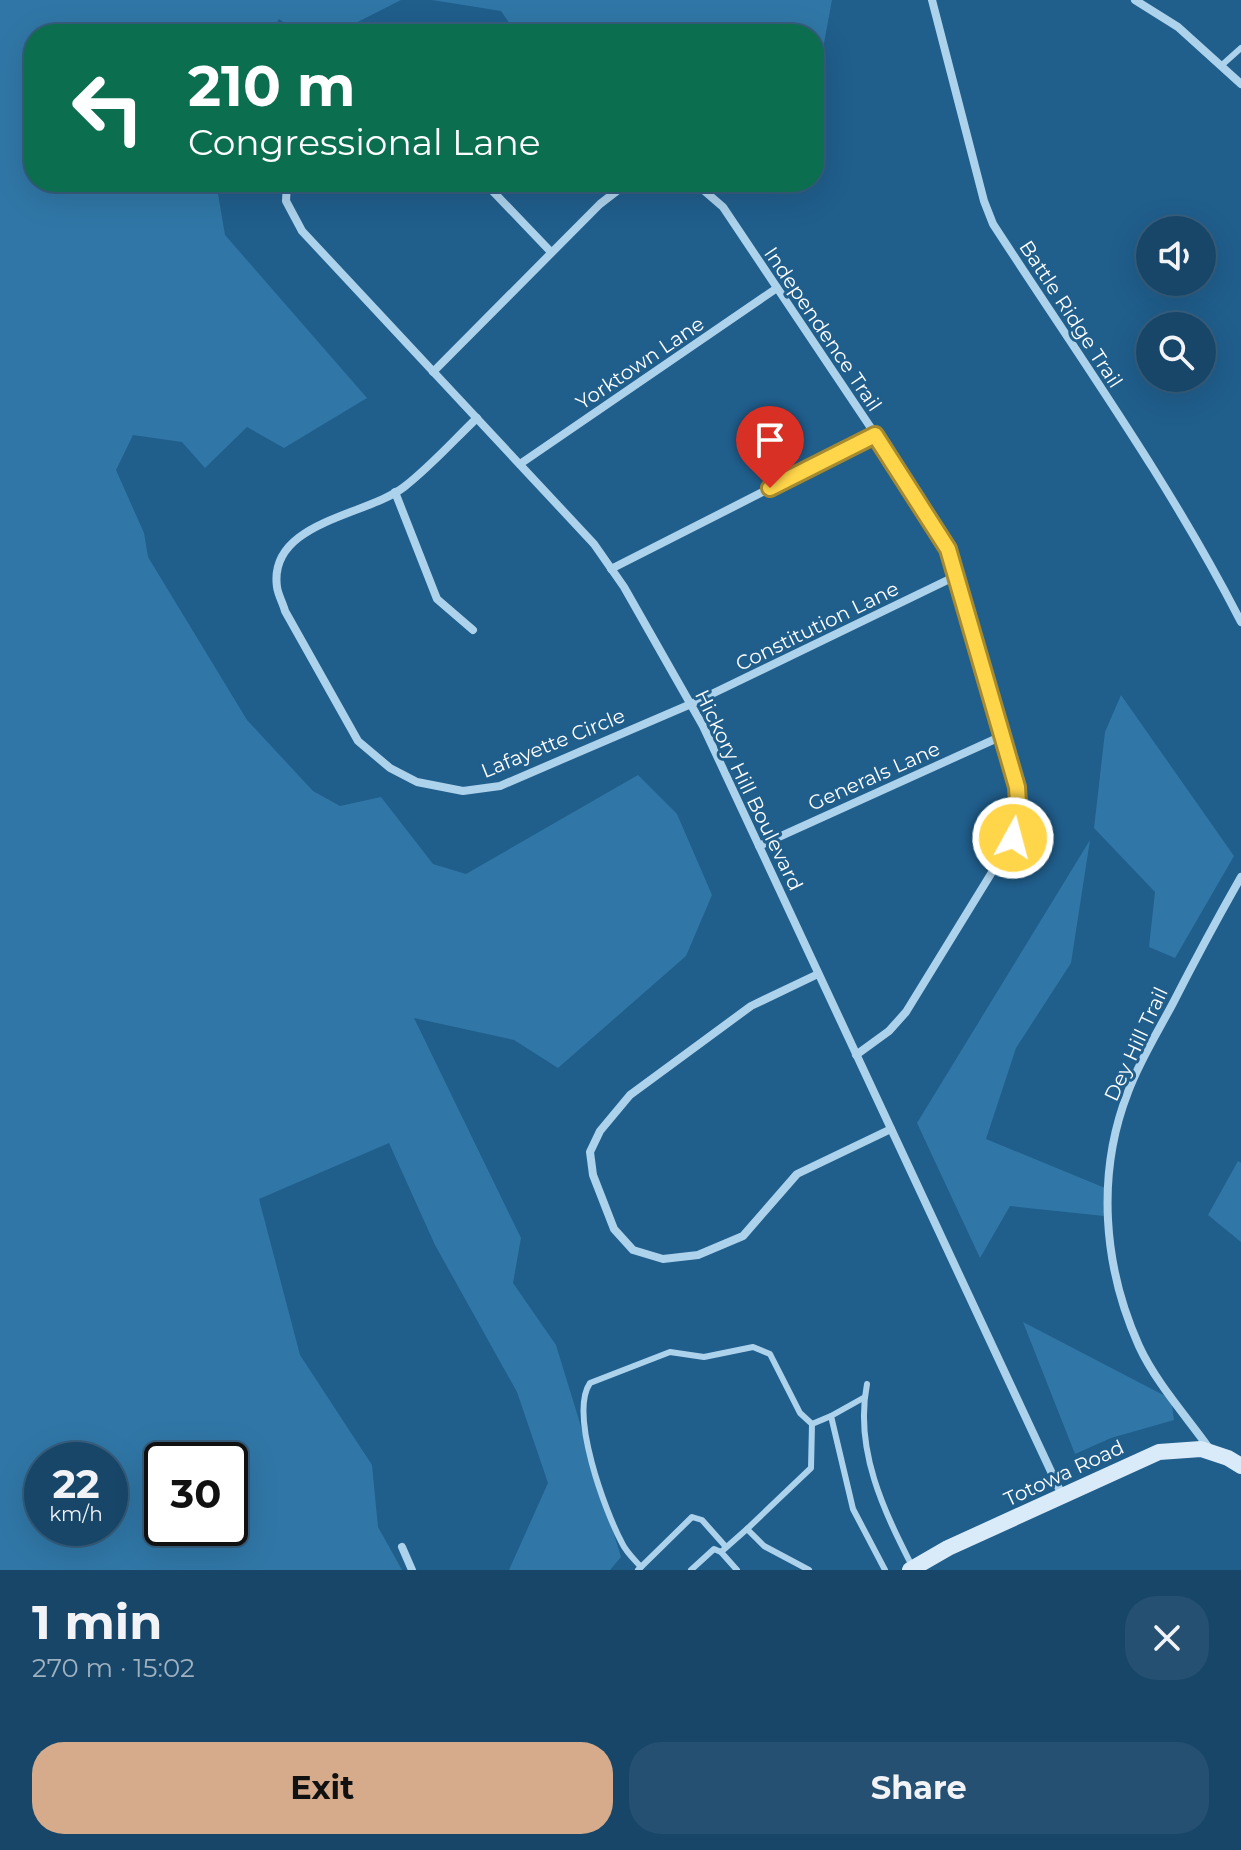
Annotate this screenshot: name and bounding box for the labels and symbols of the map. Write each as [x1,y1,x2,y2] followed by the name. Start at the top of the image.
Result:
[1014,236,1128,392] street label: Battle Ridge Trail
[759,242,887,416] street label: Independence Trail
[571,311,709,415] street label: Yorktown Lane
[736,406,804,488] pin
[732,576,902,676] street label: Constitution Lane
[690,686,808,894] street label: Hickory Hill Boulevard
[478,703,628,783] street label: Lafayette Circle
[804,736,944,816] street label: Generals Lane
[971,796,1055,880] position arrow
[1099,983,1173,1105] street label: Dey Hill Trail
[1000,1435,1128,1511] street label: Totowa Road
[144,1442,248,1546] speed limit sign: 30

